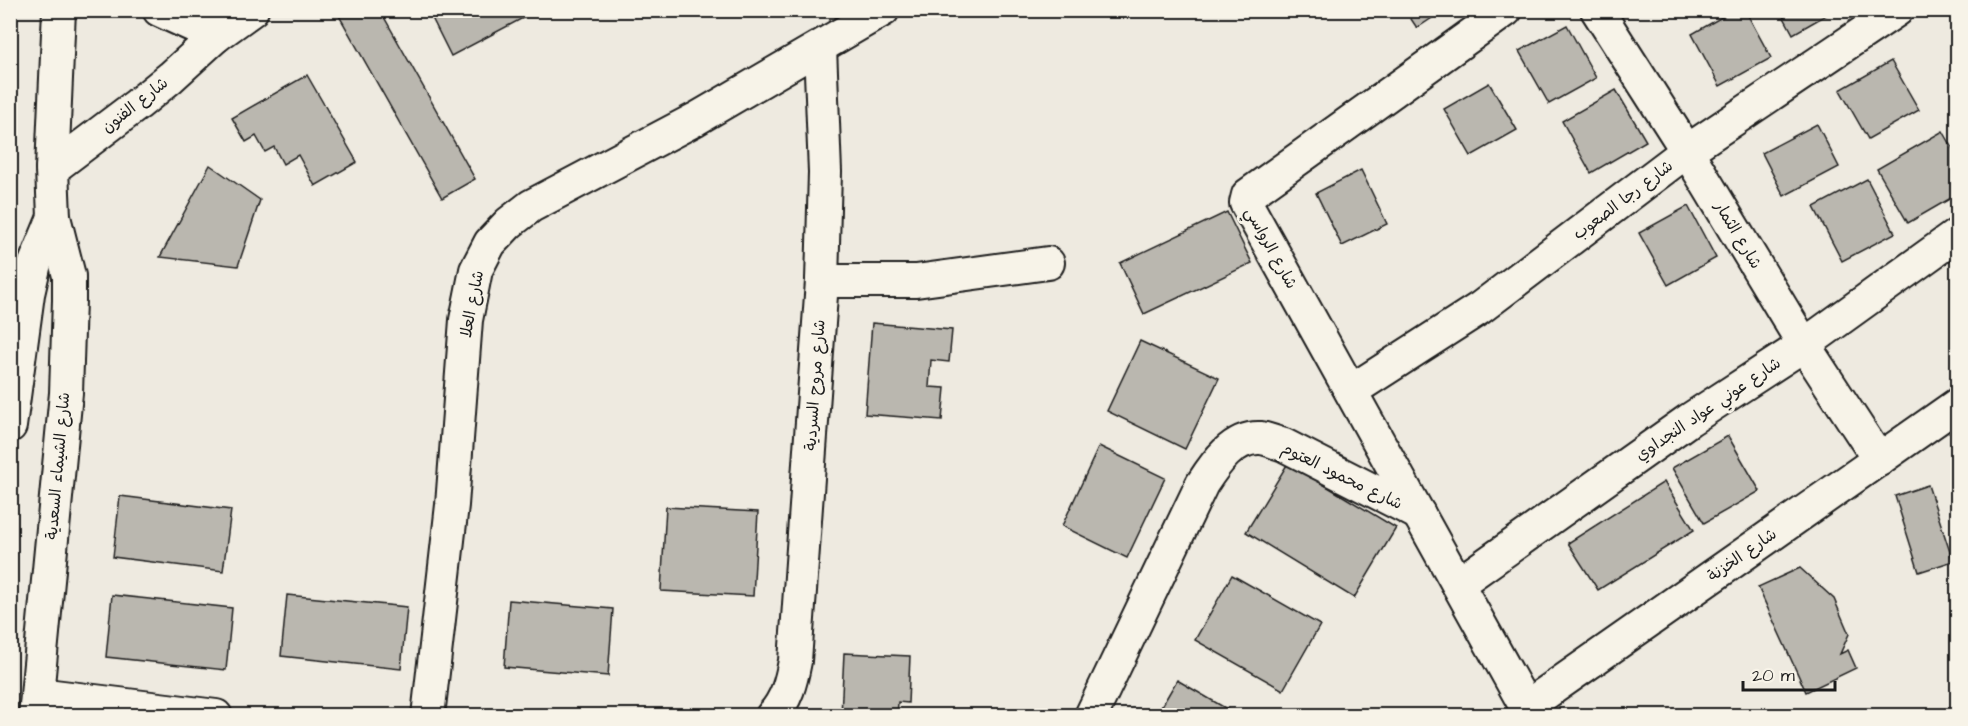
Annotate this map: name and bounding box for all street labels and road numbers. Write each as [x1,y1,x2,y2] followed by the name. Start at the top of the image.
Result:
[97,72,173,138] street label: شارع الفنون
[1568,155,1678,245] street label: شارع رجا الصعوب
[1709,196,1767,273] street label: شارع الثمار
[1237,203,1302,294] street label: شارع الرواسي
[455,269,489,339] street label: شارع العلا
[799,319,831,451] street label: شارع مروح السردية
[1631,352,1787,468] street label: شارع عوني عواد النجداوي
[41,391,75,541] street label: شارع الشيماء السعدية
[1277,437,1406,516] street label: شارع محمود العتوم
[1703,523,1781,587] street label: شارع الخزنة

